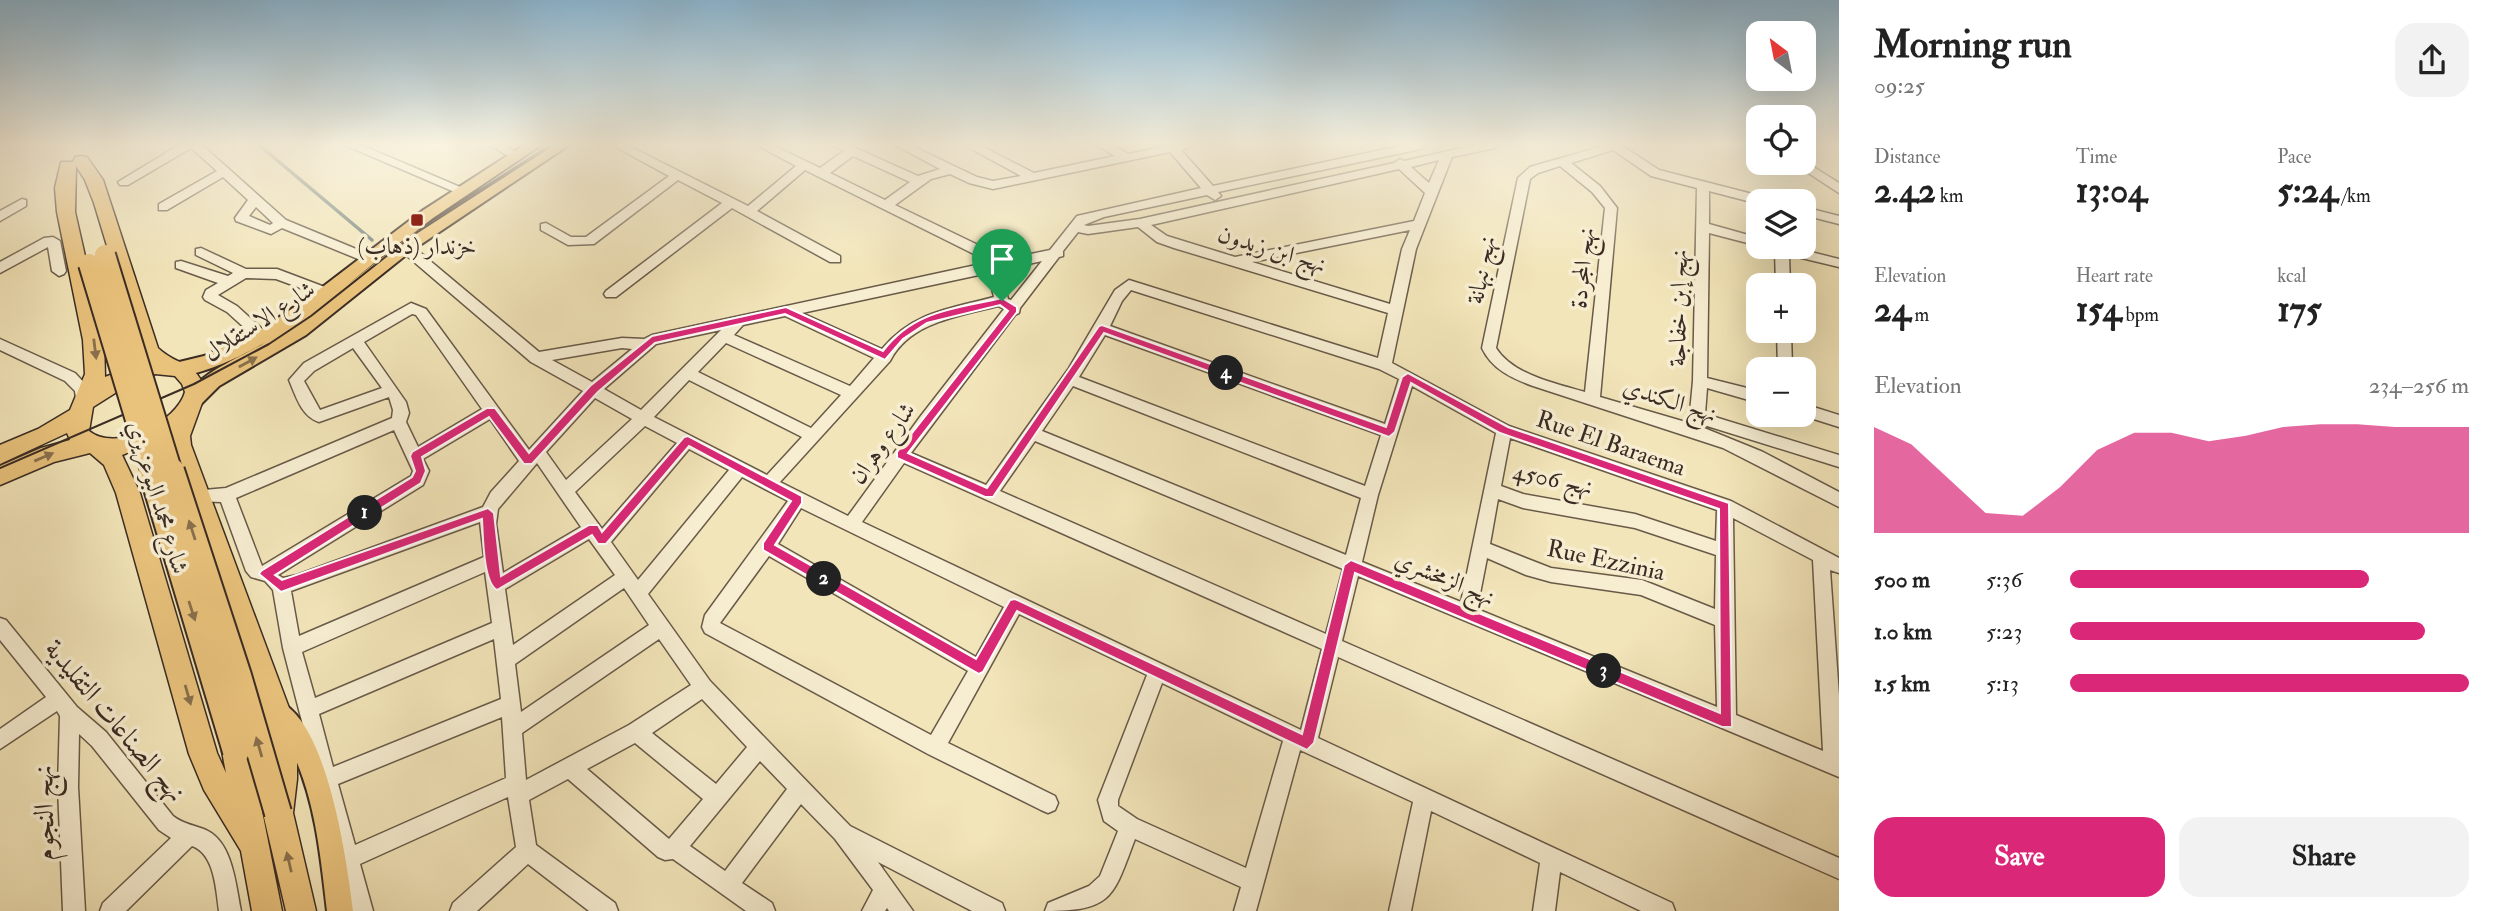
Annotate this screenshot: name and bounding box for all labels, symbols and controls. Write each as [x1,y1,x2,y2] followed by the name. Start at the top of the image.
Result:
[1746,21,1816,91] north arrow
[1746,21,1816,427] map controls
[1874,21,2072,69] text: Morning run
[2395,23,2469,97] button: share
[1874,71,1925,100] text: 09:25
[1746,105,1816,175] button: locate
[1874,145,1940,169] text: Distance
[2076,145,2117,169] text: Time
[2277,145,2311,169] text: Pace
[1874,169,1936,213] text: 2.42
[2076,169,2147,213] text: 13:04
[2277,169,2338,213] text: 5:24
[1936,184,1963,208] text: km
[2338,184,2371,208] text: /km
[1746,189,1816,259] button: layers
[409,212,425,228] marker: خزندار (ذهاب)
[1212,218,1330,285] street label: نهج ابن زيدون
[1563,226,1607,311] street label: نهج المجردة
[972,229,1032,301] pin
[358,231,476,262] place label: خزندار (ذهاب)
[1460,233,1508,308] street label: نهج نبهانة
[983,240,1021,278] icon: arrive
[1662,249,1700,367] street label: نهج إبن خفاجة
[1874,264,1946,288] text: Elevation
[2076,264,2153,288] text: Heart rate
[2277,264,2306,288] text: kcal
[1746,273,1816,343] button: +
[198,274,323,372] street label: شارع الاستقلال
[1874,288,1911,332] text: 24
[2076,288,2121,332] text: 154
[2277,288,2321,332] text: 175
[1911,303,1929,327] text: m
[2121,303,2159,327] text: bpm
[89,339,100,361] one-way arrow
[239,356,258,368] one-way arrow
[1208,356,1244,390] pin: 4
[1746,357,1816,427] button: −
[1220,360,1231,384] text: 4
[1618,371,1721,435] street label: نهج الكندي
[1874,371,1962,400] text: Elevation
[2369,371,2469,400] text: 234–256 m
[842,396,926,493] street label: شارع وهران
[1532,403,1691,484] street label: Rue El Baraema
[116,417,196,579] street label: شارع محمد البوعزيزي
[33,451,54,462] one-way arrow
[1509,456,1596,508] street label: نهج 4506
[348,496,382,530] pin: 1
[361,500,368,524] text: 1
[186,520,196,541] one-way arrow
[1544,533,1669,588] street label: Rue Ezzinia
[1388,544,1500,618] street label: نهج الزمخشري
[806,562,842,596] pin: 2
[1874,565,1930,594] text: 500 m
[1986,565,2022,594] text: 5:36
[819,566,828,590] text: 2
[187,601,198,622] one-way arrow
[1874,617,1932,646] text: 1.0 km
[1986,617,2022,646] text: 5:23
[32,632,193,813] street label: نهج الصناعات التقليدية
[1586,654,1622,688] pin: 3
[1600,658,1607,682] text: 3
[1874,669,1930,698] text: 1.5 km
[1986,669,2019,698] text: 5:13
[183,685,193,706] one-way arrow
[253,737,263,758] one-way arrow
[26,765,69,861] street label: نهج النجوم
[1874,817,2165,897] button: Save
[2179,817,2469,897] button: Share
[284,851,295,873] one-way arrow

